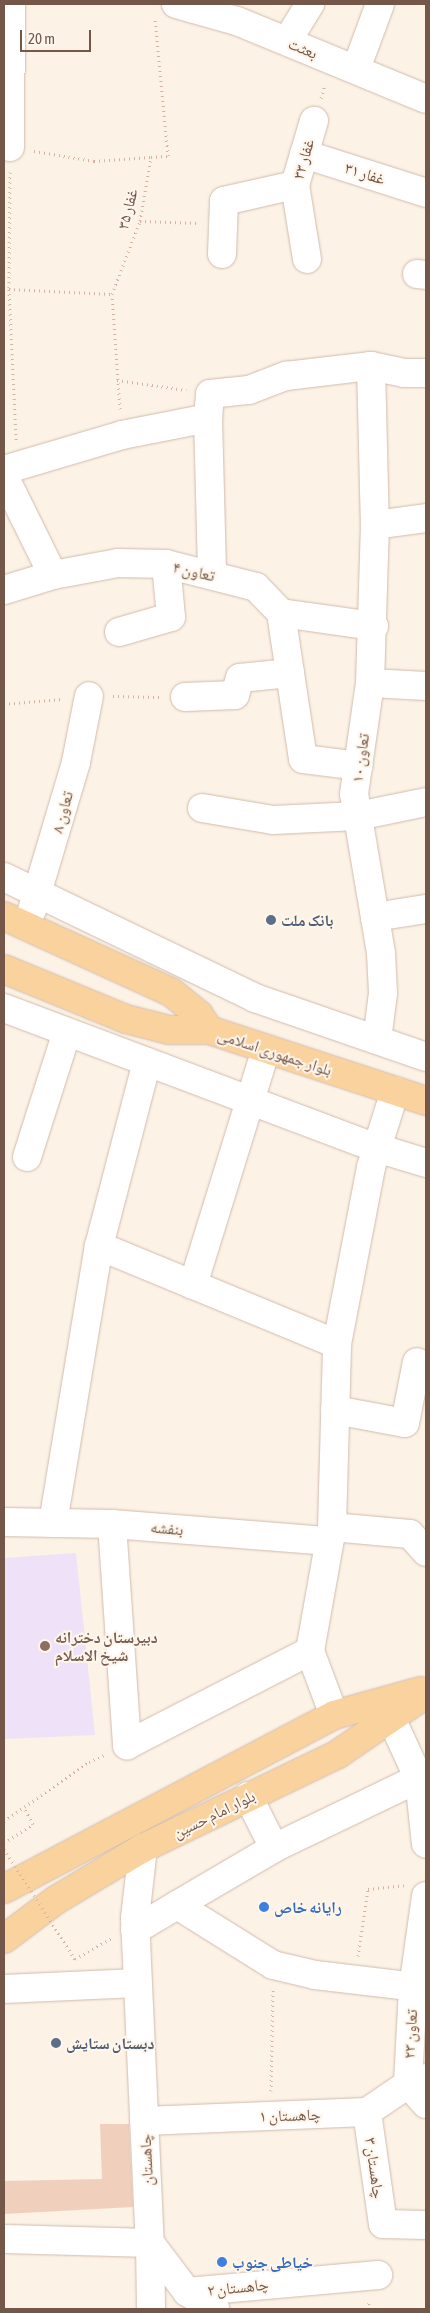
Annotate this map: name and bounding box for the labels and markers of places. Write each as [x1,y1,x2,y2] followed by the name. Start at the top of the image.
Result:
[281,910,333,930] place label: بانک ملت
[265,914,277,926] marker: بانک ملت
[55,1627,158,1665] place label: دبیرستان دخترانه شیخ الاسلام
[39,1640,51,1652] marker: دبیرستان دخترانه شیخ الاسلام
[274,1897,342,1917] place label: رایانه خاص
[258,1901,270,1913] marker: رایانه خاص
[66,2033,154,2053] place label: دبستان ستایش
[50,2037,62,2049] marker: دبستان ستایش
[232,2252,313,2272] place label: خیاطی جنوب
[216,2256,228,2268] marker: خیاطی جنوب

